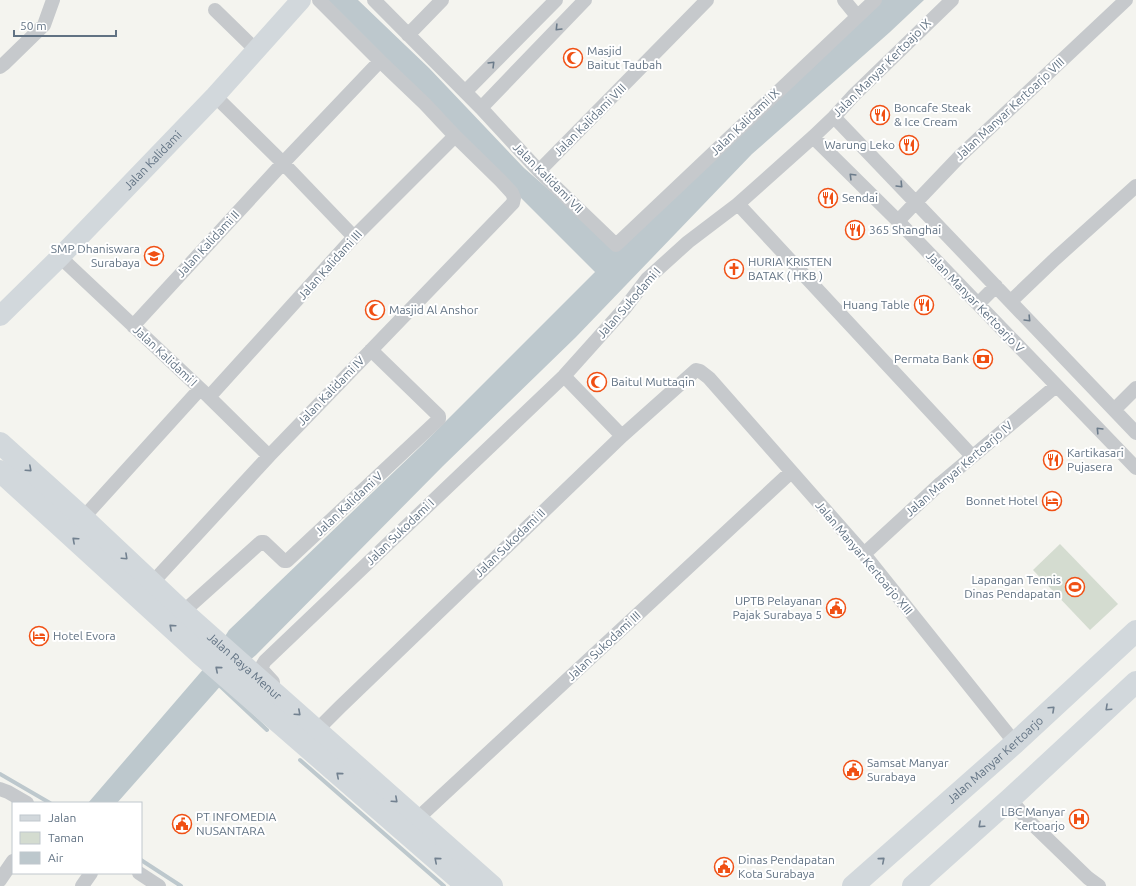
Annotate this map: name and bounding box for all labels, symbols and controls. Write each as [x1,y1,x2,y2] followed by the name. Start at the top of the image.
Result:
[14,12,116,38] scale bar
[830,16,934,119] street label: Jalan Manyar Kertoajo IX
[20,19,47,32] text: 50 m
[555,23,563,31] one-way arrow
[587,44,662,71] place label: Masjid Baitut Taubah
[562,47,584,69] mosque icon: Masjid Baitut Taubah
[953,55,1067,162] street label: Jalan Manyar Kertoarjo VIII
[487,61,495,69] one-way arrow
[551,81,628,158] street label: Jalan Kalidami VIII
[708,85,782,158] street label: Jalan Kalidami IX
[894,101,971,128] place label: Boncafe Steak & Ice Cream
[869,104,891,126] restaurant icon: Boncafe Steak & Ice Cream
[121,128,184,192] street label: Jalan Kalidami
[898,134,920,156] restaurant icon: Warung Leko
[824,138,895,151] place label: Warung Leko
[511,140,586,215] street label: Jalan Kalidami VII
[849,173,857,181] one-way arrow
[895,180,902,188] one-way arrow
[817,187,839,209] restaurant icon: Sendai
[842,191,878,204] place label: Sendai
[174,208,242,280] street label: Jalan Kalidami II
[844,219,866,241] restaurant icon: 365 Shanghai
[869,223,941,236] place label: 365 Shanghai
[295,227,364,302] street label: Jalan Kalidami III
[51,242,140,269] place label: SMP Dhaniswara Surabaya
[143,245,165,267] school or university icon: SMP Dhaniswara Surabaya
[924,249,1027,355] street label: Jalan Manyar Kertoarjo V
[748,255,832,283] place label: HURIA KRISTEN BATAK ( HKB )
[723,258,745,280] church icon: HURIA KRISTEN BATAK ( HKB )
[594,265,663,341] street label: Jalan Sukodami I
[913,294,935,316] restaurant icon: Huang Table
[843,298,910,311] place label: Huang Table
[364,299,386,321] mosque icon: Masjid Al Anshor
[389,303,479,316] place label: Masjid Al Anshor
[1024,314,1031,322] one-way arrow
[131,323,200,389] street label: Jalan Kalidami I
[972,348,994,370] bank icon: Permata Bank
[894,352,969,365] place label: Permata Bank
[295,353,367,428] street label: Jalan Kalidami IV
[586,371,608,393] mosque icon: Baitul Muttaqin
[611,375,695,388] place label: Baitul Muttaqin
[902,418,1015,519] street label: Jalan Manyar Kertoarjo IV
[1096,427,1104,435] one-way arrow
[1067,446,1124,473] place label: Kartikasari Pujasera
[1042,449,1064,471] restaurant icon: Kartikasari Pujasera
[24,465,32,472] one-way arrow
[312,469,385,538] street label: Jalan Kalidami V
[1041,490,1063,512] hotel icon: Bonnet Hotel
[966,494,1038,507] place label: Bonnet Hotel
[363,496,436,567] street label: Jalan Sukodami I
[813,498,916,617] street label: Jalan Manyar Kertoarjo XIII
[472,506,547,579] street label: Jalan Sukodami II
[73,538,80,545] one-way arrow
[120,552,127,559] one-way arrow
[964,573,1061,600] place label: Lapangan Tennis Dinas Pendapatan
[1064,576,1086,598] sports icon: Lapangan Tennis Dinas Pendapatan
[732,594,822,621] place label: UPTB Pelayanan Pajak Surabaya 5
[825,597,847,619] public building icon: UPTB Pelayanan Pajak Surabaya 5
[564,608,643,683] street label: Jalan Sukodami III
[28,625,50,647] hotel icon: Hotel Evora
[169,625,176,632] one-way arrow
[53,629,116,642] place label: Hotel Evora
[205,630,285,703] street label: Jalan Raya Menur
[215,666,222,673] one-way arrow
[1105,703,1112,710] one-way arrow
[1047,706,1055,713] one-way arrow
[293,709,301,716] one-way arrow
[944,713,1046,806] street label: Jalan Manyar Kertoarjo
[867,756,949,783] place label: Samsat Manyar Surabaya
[842,759,864,781] public building icon: Samsat Manyar Surabaya
[337,772,344,779] one-way arrow
[390,795,398,802] one-way arrow
[12,802,142,874] legend
[1001,805,1065,832] place label: LBC Manyar Kertoarjo
[1068,808,1090,830] hospital icon: LBC Manyar Kertoarjo
[196,810,277,837] place label: PT INFOMEDIA NUSANTARA
[48,811,76,824] text: Jalan
[171,813,193,835] public building icon: PT INFOMEDIA NUSANTARA
[978,820,986,828] one-way arrow
[48,831,84,844] text: Taman
[48,851,64,864] text: Air
[738,853,835,880] place label: Dinas Pendapatan Kota Surabaya
[713,856,735,878] public building icon: Dinas Pendapatan Kota Surabaya
[435,858,442,865] one-way arrow
[877,858,885,865] one-way arrow

